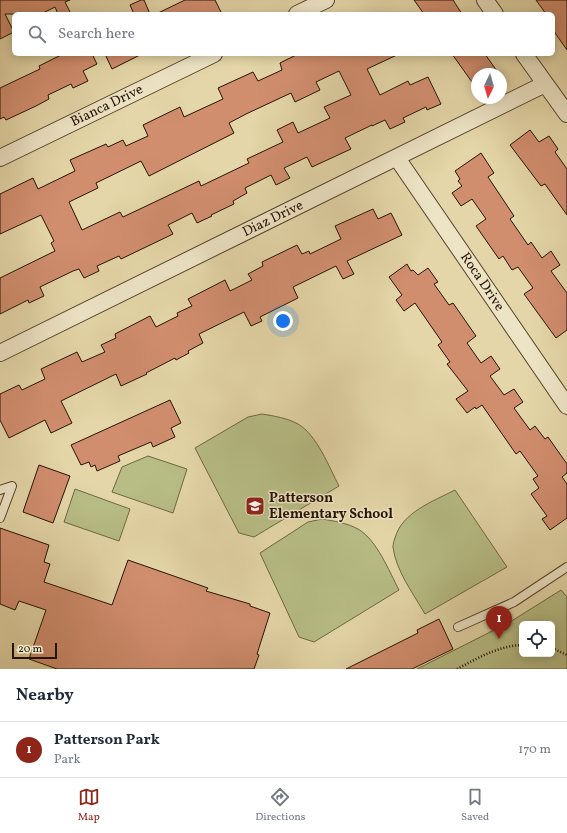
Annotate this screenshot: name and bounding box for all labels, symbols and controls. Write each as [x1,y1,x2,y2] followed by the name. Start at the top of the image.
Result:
[12,12,555,56] search box
[26,23,48,45] icon: search
[58,24,135,45] text: Search here
[471,68,507,104] north arrow
[68,80,147,132] street label: Bianca Drive
[239,196,307,242] street label: Diaz Drive
[455,249,509,315] street label: Roca Drive
[273,311,293,331] your location
[269,489,393,524] place label: Patterson Elementary School
[244,495,266,517] school or university icon: Patterson Elementary School
[486,606,512,639] pin: 1
[519,621,555,657] map controls
[519,621,555,657] button: locate
[12,641,57,660] scale bar
[18,642,42,657] text: 20 m
[16,684,74,707] text: Nearby
[54,730,160,751] text: Patterson Park
[26,741,32,759] text: 1
[518,741,551,759] text: 170 m
[54,751,81,769] text: Park
[78,786,100,825] tab: Map
[255,786,306,825] tab: Directions
[461,786,489,825] tab: Saved

